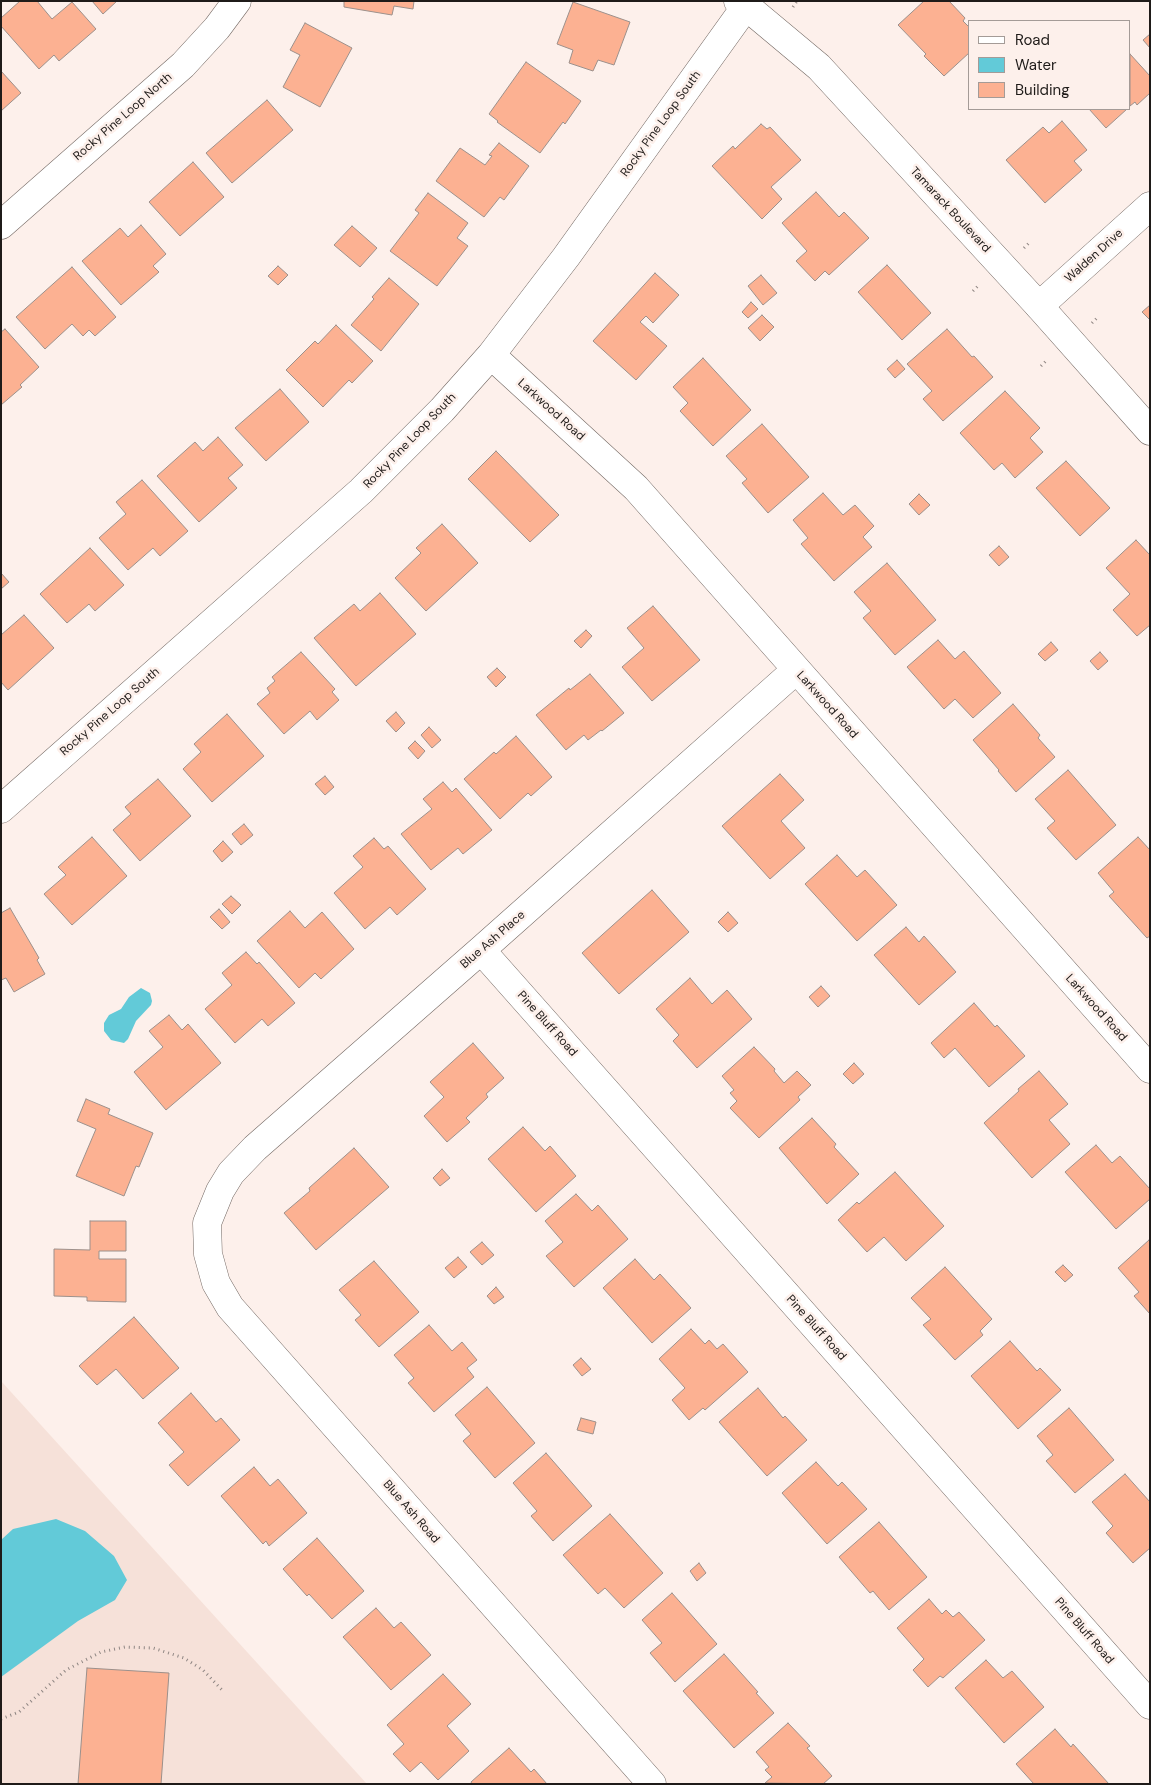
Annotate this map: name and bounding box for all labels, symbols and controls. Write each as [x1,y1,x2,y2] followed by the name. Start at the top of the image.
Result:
[968,20,1131,110] legend
[1015,30,1050,50] text: Road
[1015,55,1056,75] text: Water
[618,68,704,180] street label: Rocky Pine Loop South
[71,70,175,164] street label: Rocky Pine Loop North
[1015,80,1070,100] text: Building
[907,164,993,256] street label: Tamarack Boulevard
[1062,226,1126,286] street label: Walden Drive
[515,376,587,444] street label: Larkwood Road
[361,390,459,492] street label: Rocky Pine Loop South
[57,665,163,759] street label: Rocky Pine Loop South
[793,669,861,741] street label: Larkwood Road
[458,908,528,972] street label: Blue Ash Place
[1062,972,1130,1044] street label: Larkwood Road
[514,988,580,1060] street label: Pine Bluff Road
[783,1292,849,1364] street label: Pine Bluff Road
[380,1478,442,1546] street label: Blue Ash Road
[1051,1595,1117,1667] street label: Pine Bluff Road

